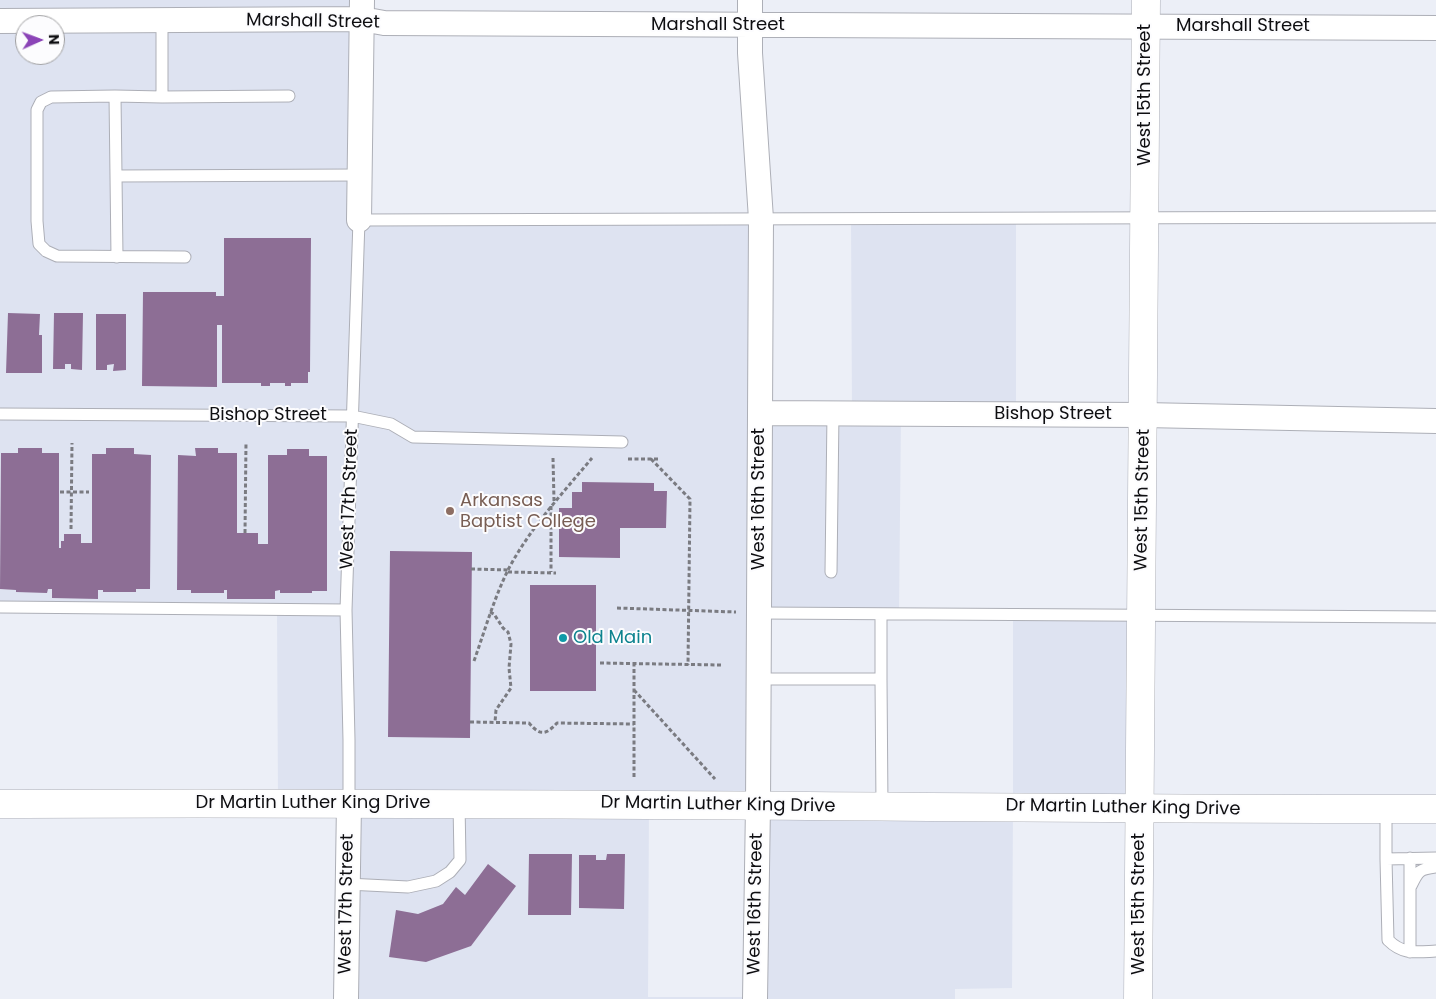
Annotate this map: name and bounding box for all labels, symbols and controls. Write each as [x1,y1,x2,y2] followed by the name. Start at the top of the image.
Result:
[246,10,380,34] street label: Marshall Street
[651,14,785,36] street label: Marshall Street
[15,15,65,65] north arrow
[1176,15,1310,37] street label: Marshall Street
[1134,24,1156,166] street label: West 15th Street
[44,34,64,45] text: N
[994,403,1112,425] street label: Bishop Street
[209,404,327,426] street label: Bishop Street
[337,428,363,570] street label: West 17th Street
[748,428,770,570] street label: West 16th Street
[1131,429,1155,571] street label: West 15th Street
[460,490,596,532] place label: Arkansas Baptist College
[444,505,456,517] marker: Arkansas Baptist College
[573,627,652,649] place label: Old Main
[557,632,569,644] marker: Old Main
[196,792,430,814] street label: Dr Martin Luther King Drive
[600,792,836,818] street label: Dr Martin Luther King Drive
[1005,795,1241,821] street label: Dr Martin Luther King Drive
[335,833,359,975] street label: West 17th Street
[744,833,768,975] street label: West 16th Street
[1128,833,1150,975] street label: West 15th Street

